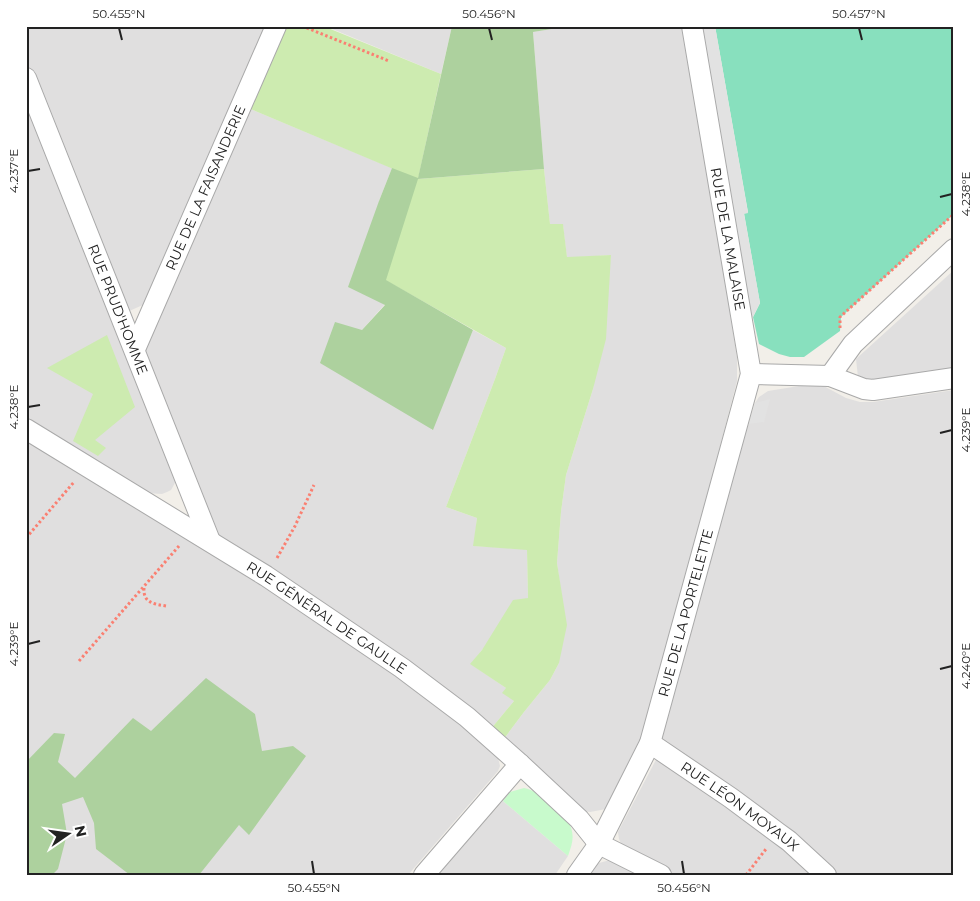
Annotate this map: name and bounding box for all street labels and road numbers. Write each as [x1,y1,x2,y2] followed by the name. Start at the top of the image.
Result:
[161,102,249,273] street label: RUE DE LA FAISANDERIE
[707,166,749,312] street label: RUE DE LA MALAISE
[84,242,152,377] street label: RUE PRUD'HOMME
[654,527,717,699] street label: RUE DE LA PORTELETTE
[243,557,410,678] street label: RUE GÉNÉRAL DE GAULLE
[677,758,803,855] street label: RUE LÉON MOYAUX

